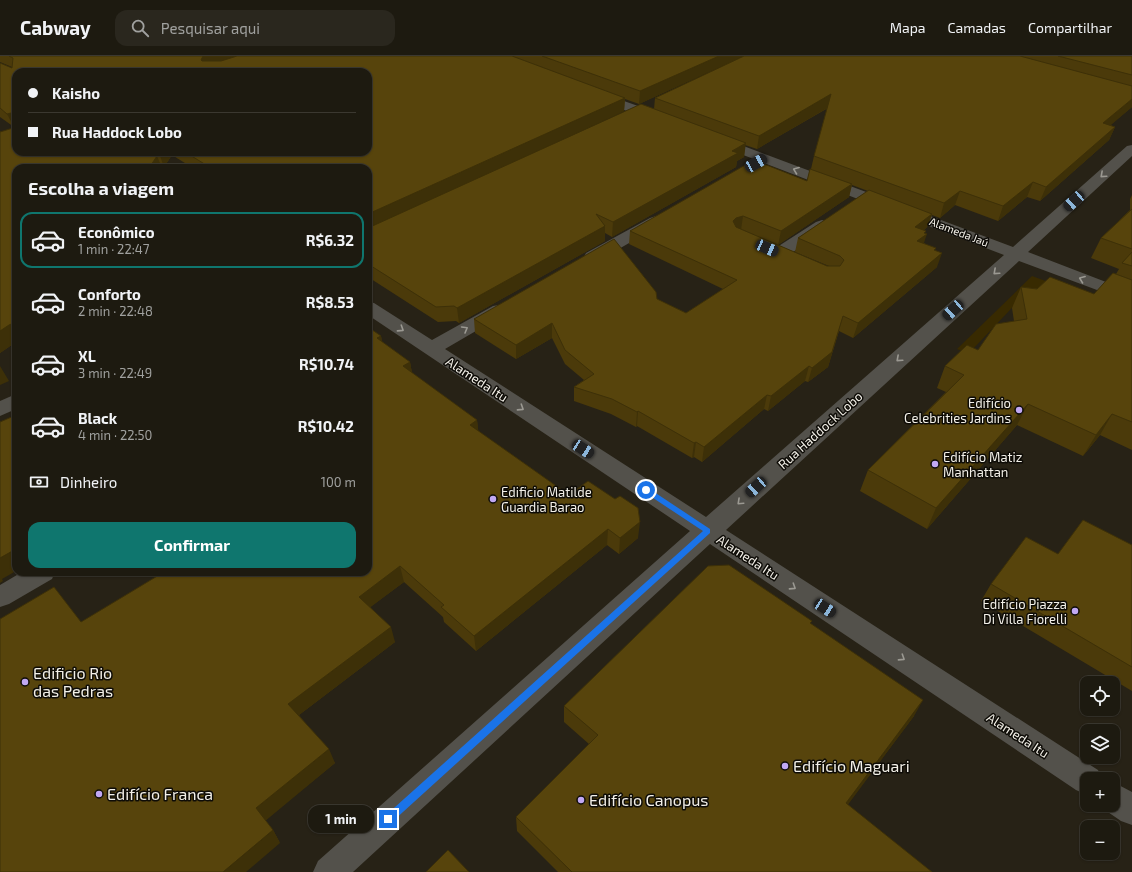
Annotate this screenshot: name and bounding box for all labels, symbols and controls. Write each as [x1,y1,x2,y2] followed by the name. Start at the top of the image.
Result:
[115,10,395,46] search box
[20,16,91,39] text: Cabway
[129,17,151,39] icon: search
[161,19,260,37] text: Pesquisar aqui
[890,19,926,36] text: Mapa
[948,19,1006,36] text: Camadas
[1028,19,1112,36] text: Compartilhar
[52,84,100,102] text: Kaisho
[52,123,182,141] text: Rua Haddock Lobo
[743,152,769,174] car
[792,167,799,175] one-way arrow
[1100,171,1108,178] one-way arrow
[28,177,174,199] text: Escolha a viagem
[1061,189,1087,213] car
[928,214,991,249] street label: Alameda Jaú
[30,222,66,258] icon: car
[78,223,155,241] text: Econômico
[306,231,354,249] text: R$6.32
[754,238,780,258] car
[78,241,149,257] text: 1 min · 22:47
[993,267,1001,274] one-way arrow
[1079,275,1086,283] one-way arrow
[30,284,66,320] icon: car
[78,285,141,303] text: Conforto
[306,293,354,311] text: R$8.53
[940,298,966,322] car
[78,303,153,319] text: 2 min · 22:48
[396,324,403,331] one-way arrow
[460,327,468,334] one-way arrow
[30,346,66,382] icon: car
[78,347,96,365] text: XL
[443,353,511,405] street label: Alameda Itu
[896,354,904,361] one-way arrow
[299,355,354,373] text: R$10.74
[78,365,152,381] text: 3 min · 22:49
[774,388,866,472] street label: Rua Haddock Lobo
[904,395,1011,426] place label: Edifício Celebrities Jardins
[517,403,524,411] one-way arrow
[1014,405,1024,415] marker: Edifício Celebrities Jardins
[30,408,66,444] icon: car
[78,409,117,427] text: Black
[298,417,354,435] text: R$10.42
[78,427,152,443] text: 4 min · 22:50
[570,437,596,461] car
[943,449,1022,480] place label: Edifício Matiz Manhattan
[930,459,940,469] marker: Edifício Matiz Manhattan
[28,471,50,493] icon: cash
[60,473,117,491] text: Dinheiro
[321,474,356,490] text: 100 m
[743,475,769,499] car
[637,481,655,499] route start
[501,484,592,515] place label: Edificio Matilde Guardia Barao
[488,494,498,504] marker: Edificio Matilde Guardia Barao
[737,497,745,505] one-way arrow
[28,522,356,568] button: Confirmar
[714,531,782,583] street label: Alameda Itu
[789,582,796,589] one-way arrow
[812,596,838,620] car
[983,596,1067,627] place label: Edifício Piazza Di Villa Fiorelli
[1070,606,1080,616] marker: Edifício Piazza Di Villa Fiorelli
[898,654,905,661] one-way arrow
[33,663,113,700] place label: Edificio Rio das Pedras
[1080,676,1120,860] map controls
[1080,676,1120,716] button: locate
[20,677,30,687] marker: Edificio Rio das Pedras
[984,709,1052,761] street label: Alameda Itu
[1080,724,1120,764] button: layers
[793,756,910,775] place label: Edifício Maguari
[780,761,790,771] marker: Edifício Maguari
[1080,772,1120,812] button: +
[107,784,213,803] place label: Edifício Franca
[94,789,104,799] marker: Edifício Franca
[589,790,708,809] place label: Edifício Canopus
[576,795,586,805] marker: Edifício Canopus
[308,805,374,833] callout: 1 min
[379,810,397,828] route end
[325,811,357,827] text: 1 min
[1080,820,1120,860] button: −

